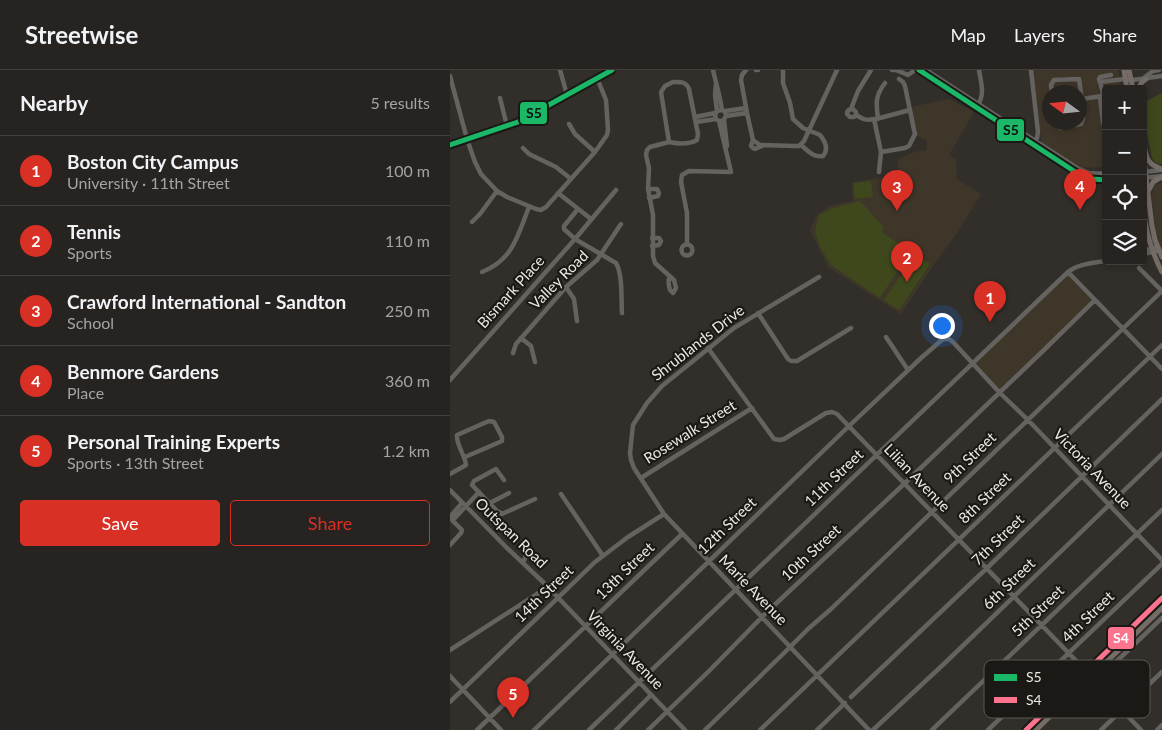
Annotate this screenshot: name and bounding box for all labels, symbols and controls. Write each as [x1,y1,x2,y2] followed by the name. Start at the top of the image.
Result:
[25,20,138,49] text: Streetwise
[950,24,986,46] text: Map
[1014,24,1065,46] text: Layers
[1093,24,1137,46] text: Share
[1042,85,1087,130] north arrow
[1102,85,1147,265] map controls
[1102,85,1147,130] button: +
[20,90,88,115] text: Nearby
[370,93,430,112] text: 5 results
[519,101,548,125] line badge: S5
[526,104,542,121] text: S5
[996,118,1025,142] line badge: S5
[1003,121,1019,138] text: S5
[1102,130,1147,175] button: −
[67,150,239,173] text: Boston City Campus
[31,161,41,180] text: 1
[385,161,430,180] text: 100 m
[1064,169,1096,210] pin: 4
[881,170,913,211] pin: 3
[67,173,230,192] text: University · 11th Street
[1102,175,1147,220] button: locate
[67,220,121,243] text: Tennis
[1102,220,1147,265] button: layers
[31,231,41,250] text: 2
[385,231,430,250] text: 110 m
[891,241,923,282] pin: 2
[67,243,112,262] text: Sports
[525,246,591,312] street label: Valley Road
[473,251,548,331] street label: Bismark Place
[974,281,1006,322] pin: 1
[67,290,346,313] text: Crawford International - Sandton
[648,300,747,384] street label: Shrublands Drive
[31,301,41,320] text: 3
[385,301,430,320] text: 250 m
[67,313,114,332] text: School
[929,313,955,339] your location
[67,360,219,383] text: Benmore Gardens
[31,371,41,390] text: 4
[385,371,430,390] text: 360 m
[67,383,104,402] text: Place
[640,395,739,467] street label: Rosewalk Street
[1050,425,1135,512] street label: Victoria Avenue
[939,428,1000,487] street label: 9th Street
[67,430,280,453] text: Personal Training Experts
[881,440,955,515] street label: Lilian Avenue
[31,441,41,460] text: 5
[382,441,430,460] text: 1.2 km
[800,445,867,510] street label: 11th Street
[67,453,204,472] text: Sports · 13th Street
[954,468,1015,527] street label: 8th Street
[472,493,552,571] street label: Outspan Road
[693,493,760,558] street label: 12th Street
[20,500,220,546] button: Save
[230,500,430,546] button: Share
[967,510,1028,569] street label: 7th Street
[777,520,844,584] street label: 10th Street
[591,538,658,603] street label: 13th Street
[716,550,792,628] street label: Marie Avenue
[978,554,1039,613] street label: 6th Street
[510,561,577,626] street label: 14th Street
[1007,581,1068,640] street label: 5th Street
[1057,587,1118,646] street label: 4th Street
[584,606,668,693] street label: Virginia Avenue
[1107,626,1135,650] line badge: S4
[1113,629,1129,646] text: S4
[984,660,1150,718] legend
[1026,668,1042,685] text: S5
[497,677,529,718] pin: 5
[1026,691,1042,708] text: S4

